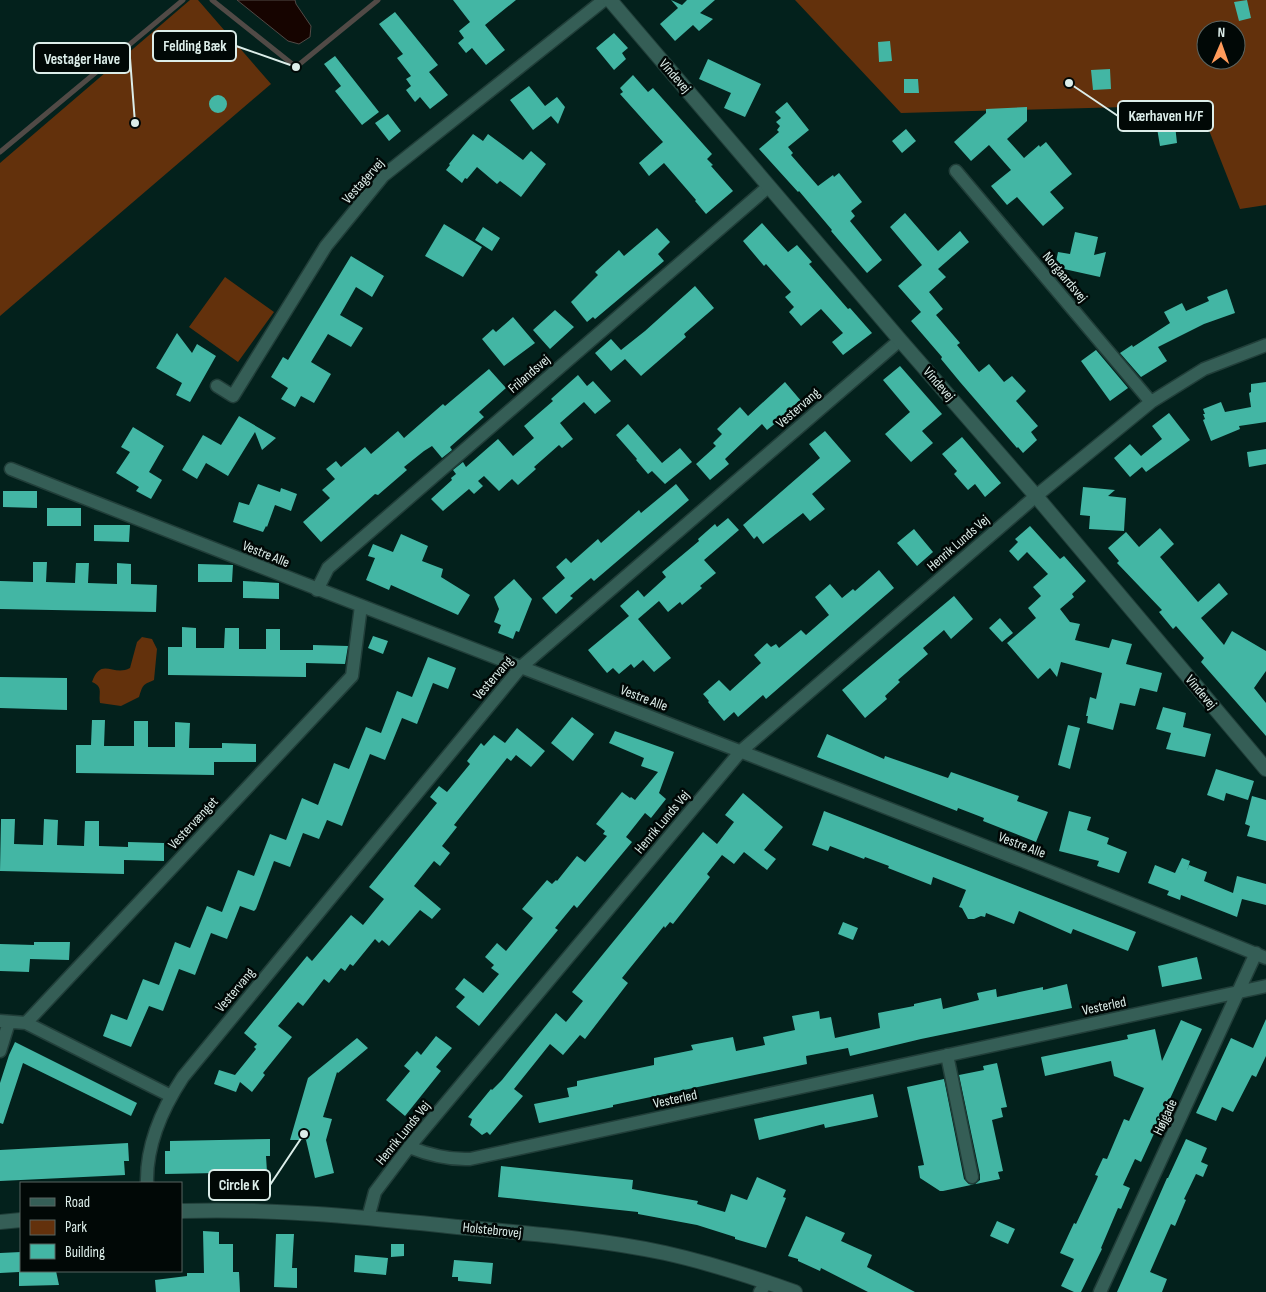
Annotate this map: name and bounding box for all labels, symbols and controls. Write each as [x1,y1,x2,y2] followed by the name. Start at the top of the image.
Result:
[1196,20,1246,70] north arrow
[1217,24,1225,41] text: N
[153,31,236,61] callout: Felding Bæk
[163,37,227,56] text: Felding Bæk
[34,43,130,73] callout: Vestager Have
[44,50,120,69] text: Vestager Have
[656,55,694,97] street label: Vindevej
[1118,101,1213,131] callout: Kærhaven H/F
[1128,107,1204,126] text: Kærhaven H/F
[338,155,388,207] street label: Vestagervej
[1039,248,1091,306] street label: Norgaardsvej
[504,351,554,397] street label: Frilandsvej
[920,363,958,405] street label: Vindevej
[773,384,824,432] street label: Vestervang
[923,511,993,575] street label: Henrik Lunds Vej
[240,537,292,571] street label: Vestre Alle
[469,652,517,703] street label: Vestervang
[1182,671,1220,713] street label: Vindevej
[618,681,670,715] street label: Vestre Alle
[631,787,693,857] street label: Henrik Lunds Vej
[164,793,222,853] street label: Vestervænget
[996,828,1048,862] street label: Vestre Alle
[212,964,259,1016] street label: Vestervang
[1081,993,1128,1019] street label: Vesterled
[652,1086,699,1112] street label: Vesterled
[1149,1096,1181,1138] street label: Højgade
[372,1098,434,1168] street label: Henrik Lunds Vej
[209,1170,270,1200] callout: Circle K
[219,1176,260,1195] text: Circle K
[20,1182,182,1272] legend
[65,1193,90,1212] text: Road
[65,1218,87,1237] text: Park
[462,1218,522,1242] street label: Holstebrovej
[65,1243,105,1262] text: Building

